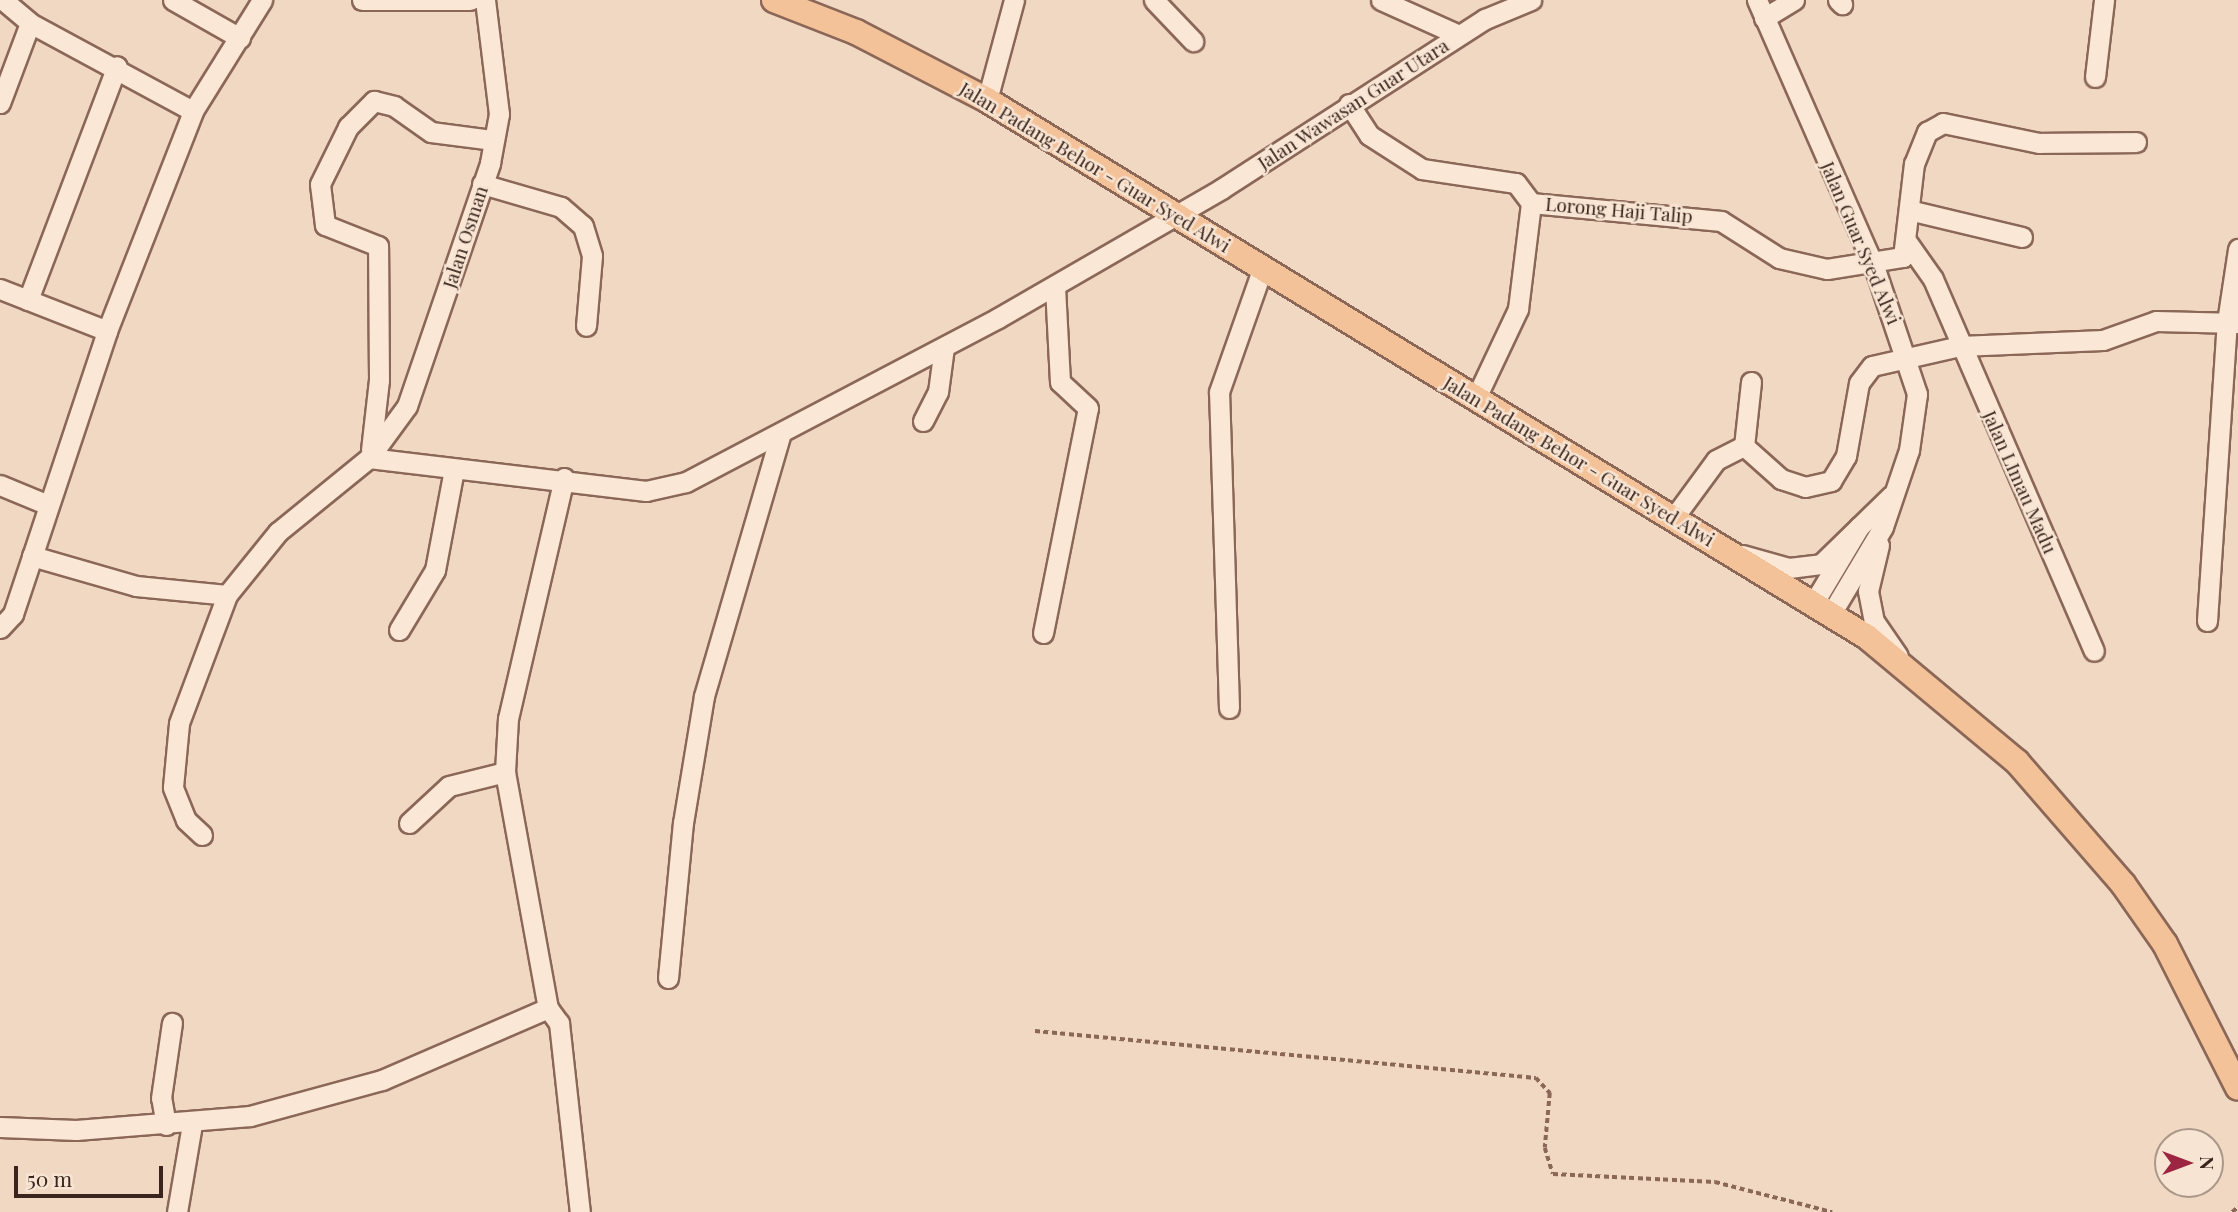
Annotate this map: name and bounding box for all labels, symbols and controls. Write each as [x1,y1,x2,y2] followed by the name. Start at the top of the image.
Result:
[1253,33,1453,175] street label: Jalan Wawasan Guar Utara
[955,77,1235,257] street label: Jalan Padang Behor - Guar Syed Alwi
[1816,158,1906,328] street label: Jalan Guar Syed Alwi
[438,183,492,291] street label: Jalan Osman
[1544,192,1694,228] street label: Lorong Haji Talip
[1439,371,1719,551] street label: Jalan Padang Behor - Guar Syed Alwi
[1978,407,2062,557] street label: Jalan LImau Madu
[2154,1128,2224,1198] north arrow
[18,1152,166,1196] scale bar
[2195,1156,2221,1170] text: N
[27,1164,72,1192] text: 50 m

